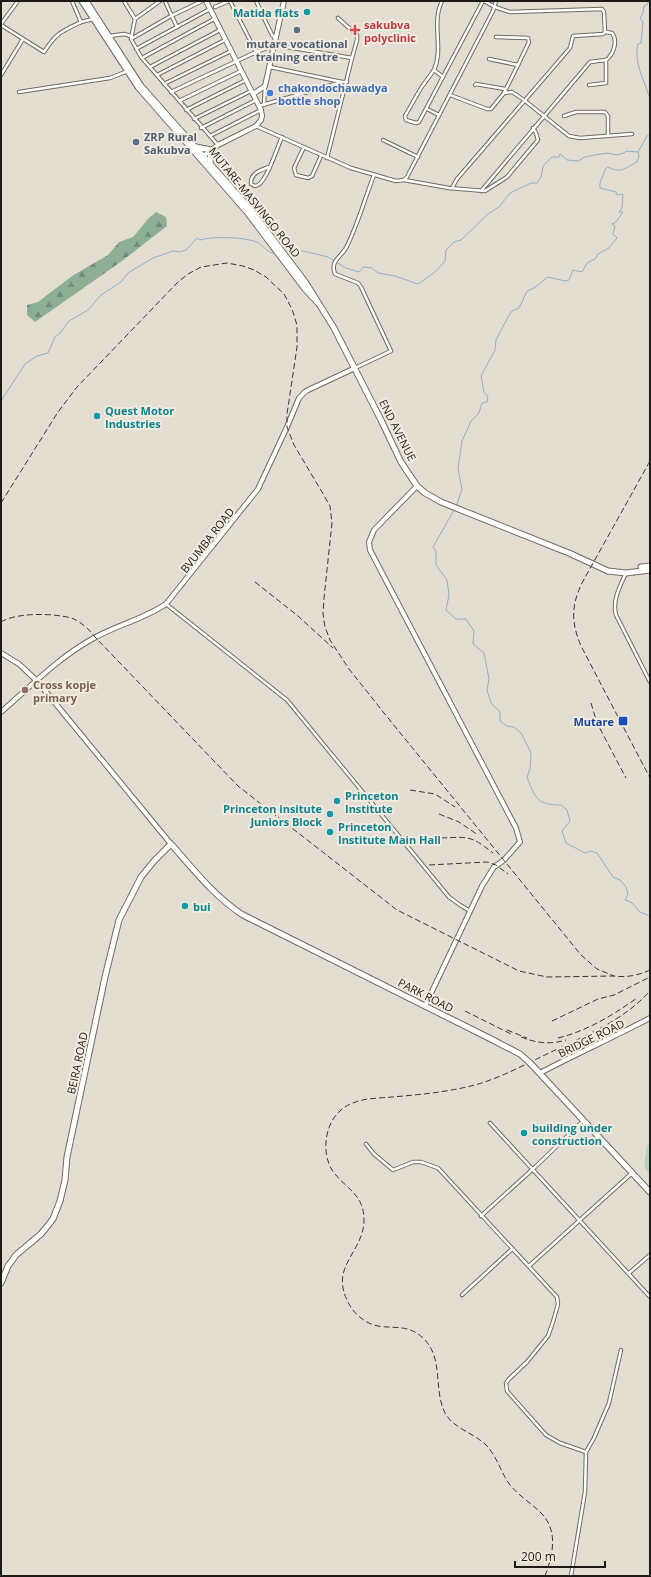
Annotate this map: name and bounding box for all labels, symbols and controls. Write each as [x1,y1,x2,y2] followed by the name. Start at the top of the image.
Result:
[233,5,300,20] place label: Matida flats
[302,7,312,17] marker: Matida flats
[364,17,416,45] place label: sakubva polyclinic
[349,24,361,36] marker: sakubva polyclinic
[292,25,302,35] marker: mutare vocational training centre
[246,36,348,64] place label: mutare vocational training centre
[278,80,388,108] place label: chakondochawadya bottle shop
[265,88,275,98] marker: chakondochawadya bottle shop
[144,129,197,157] place label: ZRP Rural Sakubva
[131,137,141,147] marker: ZRP Rural Sakubva
[206,144,304,260] street label: MUTARE-MASVINGO ROAD
[376,397,420,463] street label: END AVENUE
[105,403,174,431] place label: Quest Motor Industries
[92,411,102,421] marker: Quest Motor Industries
[177,504,237,576] street label: BVUMBA ROAD
[33,677,97,705] place label: Cross kopje primary
[20,685,30,695] marker: Cross kopje primary
[573,714,614,729] place label: Mutare
[617,715,629,727] marker: Mutare
[345,788,398,816] place label: Princeton Institute
[332,796,342,806] marker: Princeton Institute
[223,801,322,829] place label: Princeton insitute Juniors Block
[325,809,335,819] marker: Princeton insitute Juniors Block
[338,819,441,847] place label: Princeton Institute Main Hall
[325,827,335,837] marker: Princeton Institute Main Hall
[193,899,211,914] place label: bui
[180,901,190,911] marker: bui
[396,975,456,1015] street label: PARK ROAD
[555,1015,627,1061] street label: BRIDGE ROAD
[63,1031,91,1095] street label: BEIRA ROAD
[532,1120,612,1148] place label: building under construction
[519,1128,529,1138] marker: building under construction
[515,1543,605,1569] scale bar
[521,1548,556,1565] text: 200 m

